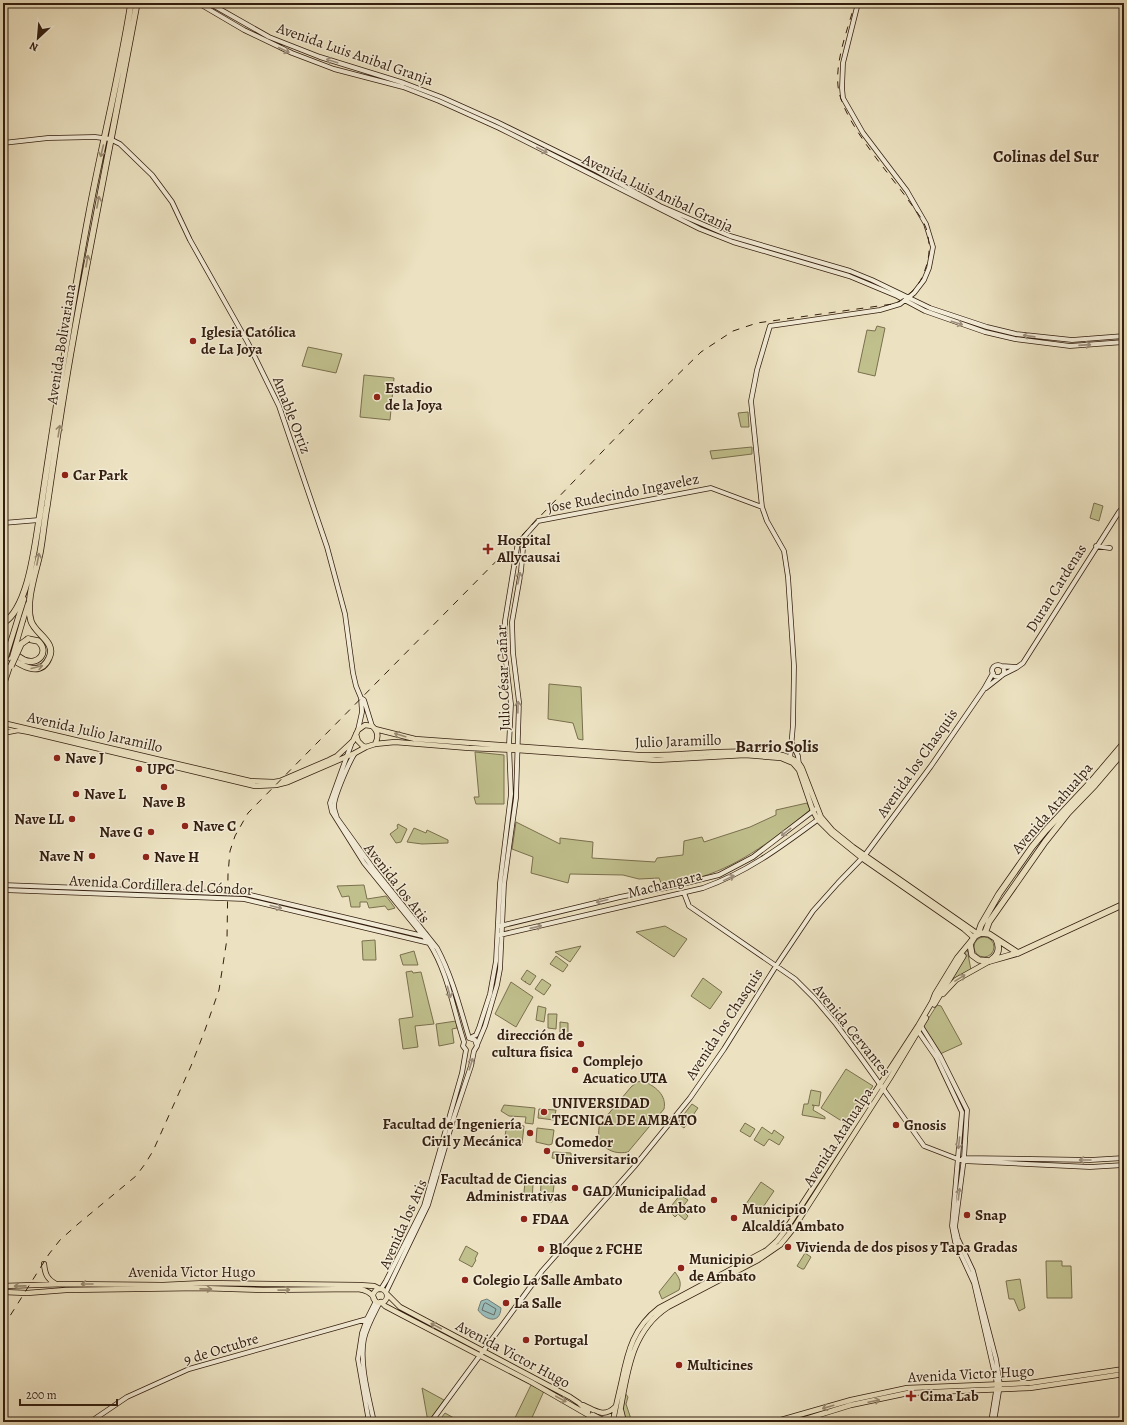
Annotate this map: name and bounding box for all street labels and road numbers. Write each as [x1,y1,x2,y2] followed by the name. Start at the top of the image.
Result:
[273,17,436,90] street label: Avenida Luis Anibal Granja
[578,149,737,237] street label: Avenida Luis Anibal Granja
[41,282,80,407] street label: Avenida Bolivariana
[268,373,316,457] street label: Amable Ortiz
[545,468,701,518] street label: Jose Rudecindo Ingavelez
[1021,540,1091,636] street label: Duran Cardenas
[491,624,515,731] street label: Julio César Cañar
[871,705,962,822] street label: Avenida los Chasquis
[24,706,165,757] street label: Avenida Julio Jaramillo
[634,729,722,753] street label: Julio Jaramillo
[1006,758,1097,859] street label: Avenida Atahualpa
[359,838,434,927] street label: Avenida los Atis
[626,865,704,903] street label: Machangara
[68,870,253,900] street label: Avenida Cordillera del Cóndor
[680,965,767,1084] street label: Avenida los Chasquis
[808,979,895,1080] street label: Avenida Cervantes
[798,1084,878,1191] street label: Avenida Atahualpa
[374,1176,432,1273] street label: Avenida los Atis
[128,1262,255,1282] street label: Avenida Victor Hugo
[451,1315,574,1393] street label: Avenida Victor Hugo
[181,1328,261,1370] street label: 9 de Octubre
[906,1361,1035,1387] street label: Avenida Victor Hugo

